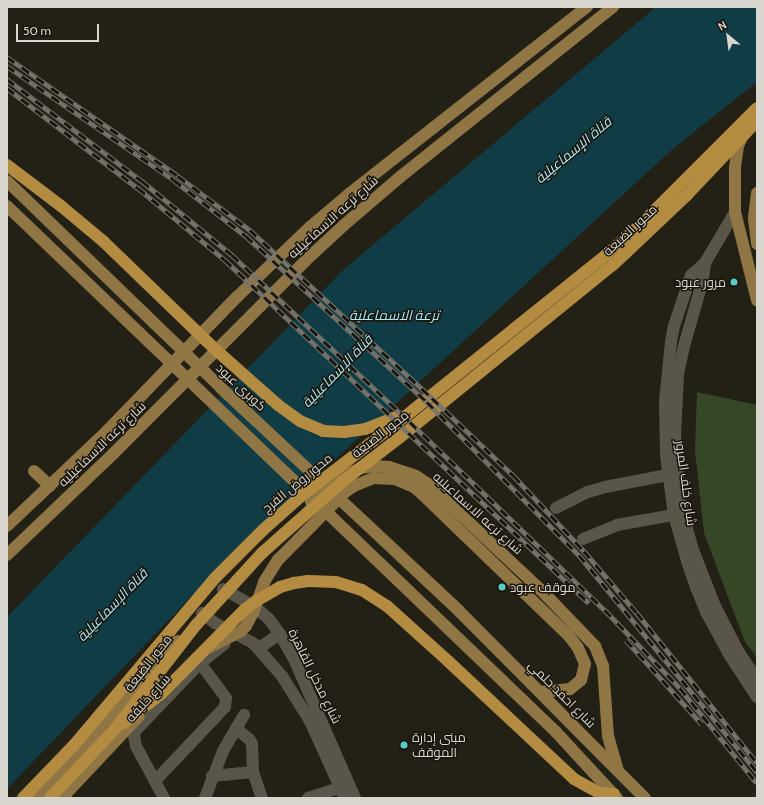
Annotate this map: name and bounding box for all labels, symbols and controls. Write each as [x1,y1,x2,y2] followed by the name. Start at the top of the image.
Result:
[18,16,101,42] scale bar
[708,16,748,56] north arrow
[715,17,729,34] text: N
[23,23,51,38] text: 50 m
[531,113,615,187] water label: قناة الإسماعيلية
[285,172,381,262] street label: شارع ترعه الاسماعيليه
[600,201,660,259] street label: محور الضبعة
[675,274,726,290] place label: مرور عبود
[729,277,739,287] marker: مرور عبود
[349,307,439,323] water label: ترعة الاسماعلية
[298,331,376,411] water label: قناة الإسماعيلية
[213,360,269,414] street label: كوبرى عبود
[55,398,149,490] street label: شارع ترعه الاسماعيليه
[348,407,412,461] street label: محور الضبعة
[672,439,700,527] street label: شارع خلف المرور
[259,450,335,516] street label: محور روض الفرج
[430,468,526,558] street label: شارع ترعه الاسماعيليه
[73,565,151,645] water label: قناة الإسماعيلية
[510,579,576,595] place label: موقف عبود
[497,582,507,592] marker: موقف عبود
[285,626,345,726] street label: شارع مدخل القاهرة
[121,631,175,695] street label: محور الضبعة
[525,657,599,731] street label: شارع احمد حلمي
[122,671,174,725] street label: شارع خليفه
[412,730,466,761] place label: مبنى إدارة الموقف
[399,740,409,750] marker: مبنى إدارة الموقف

